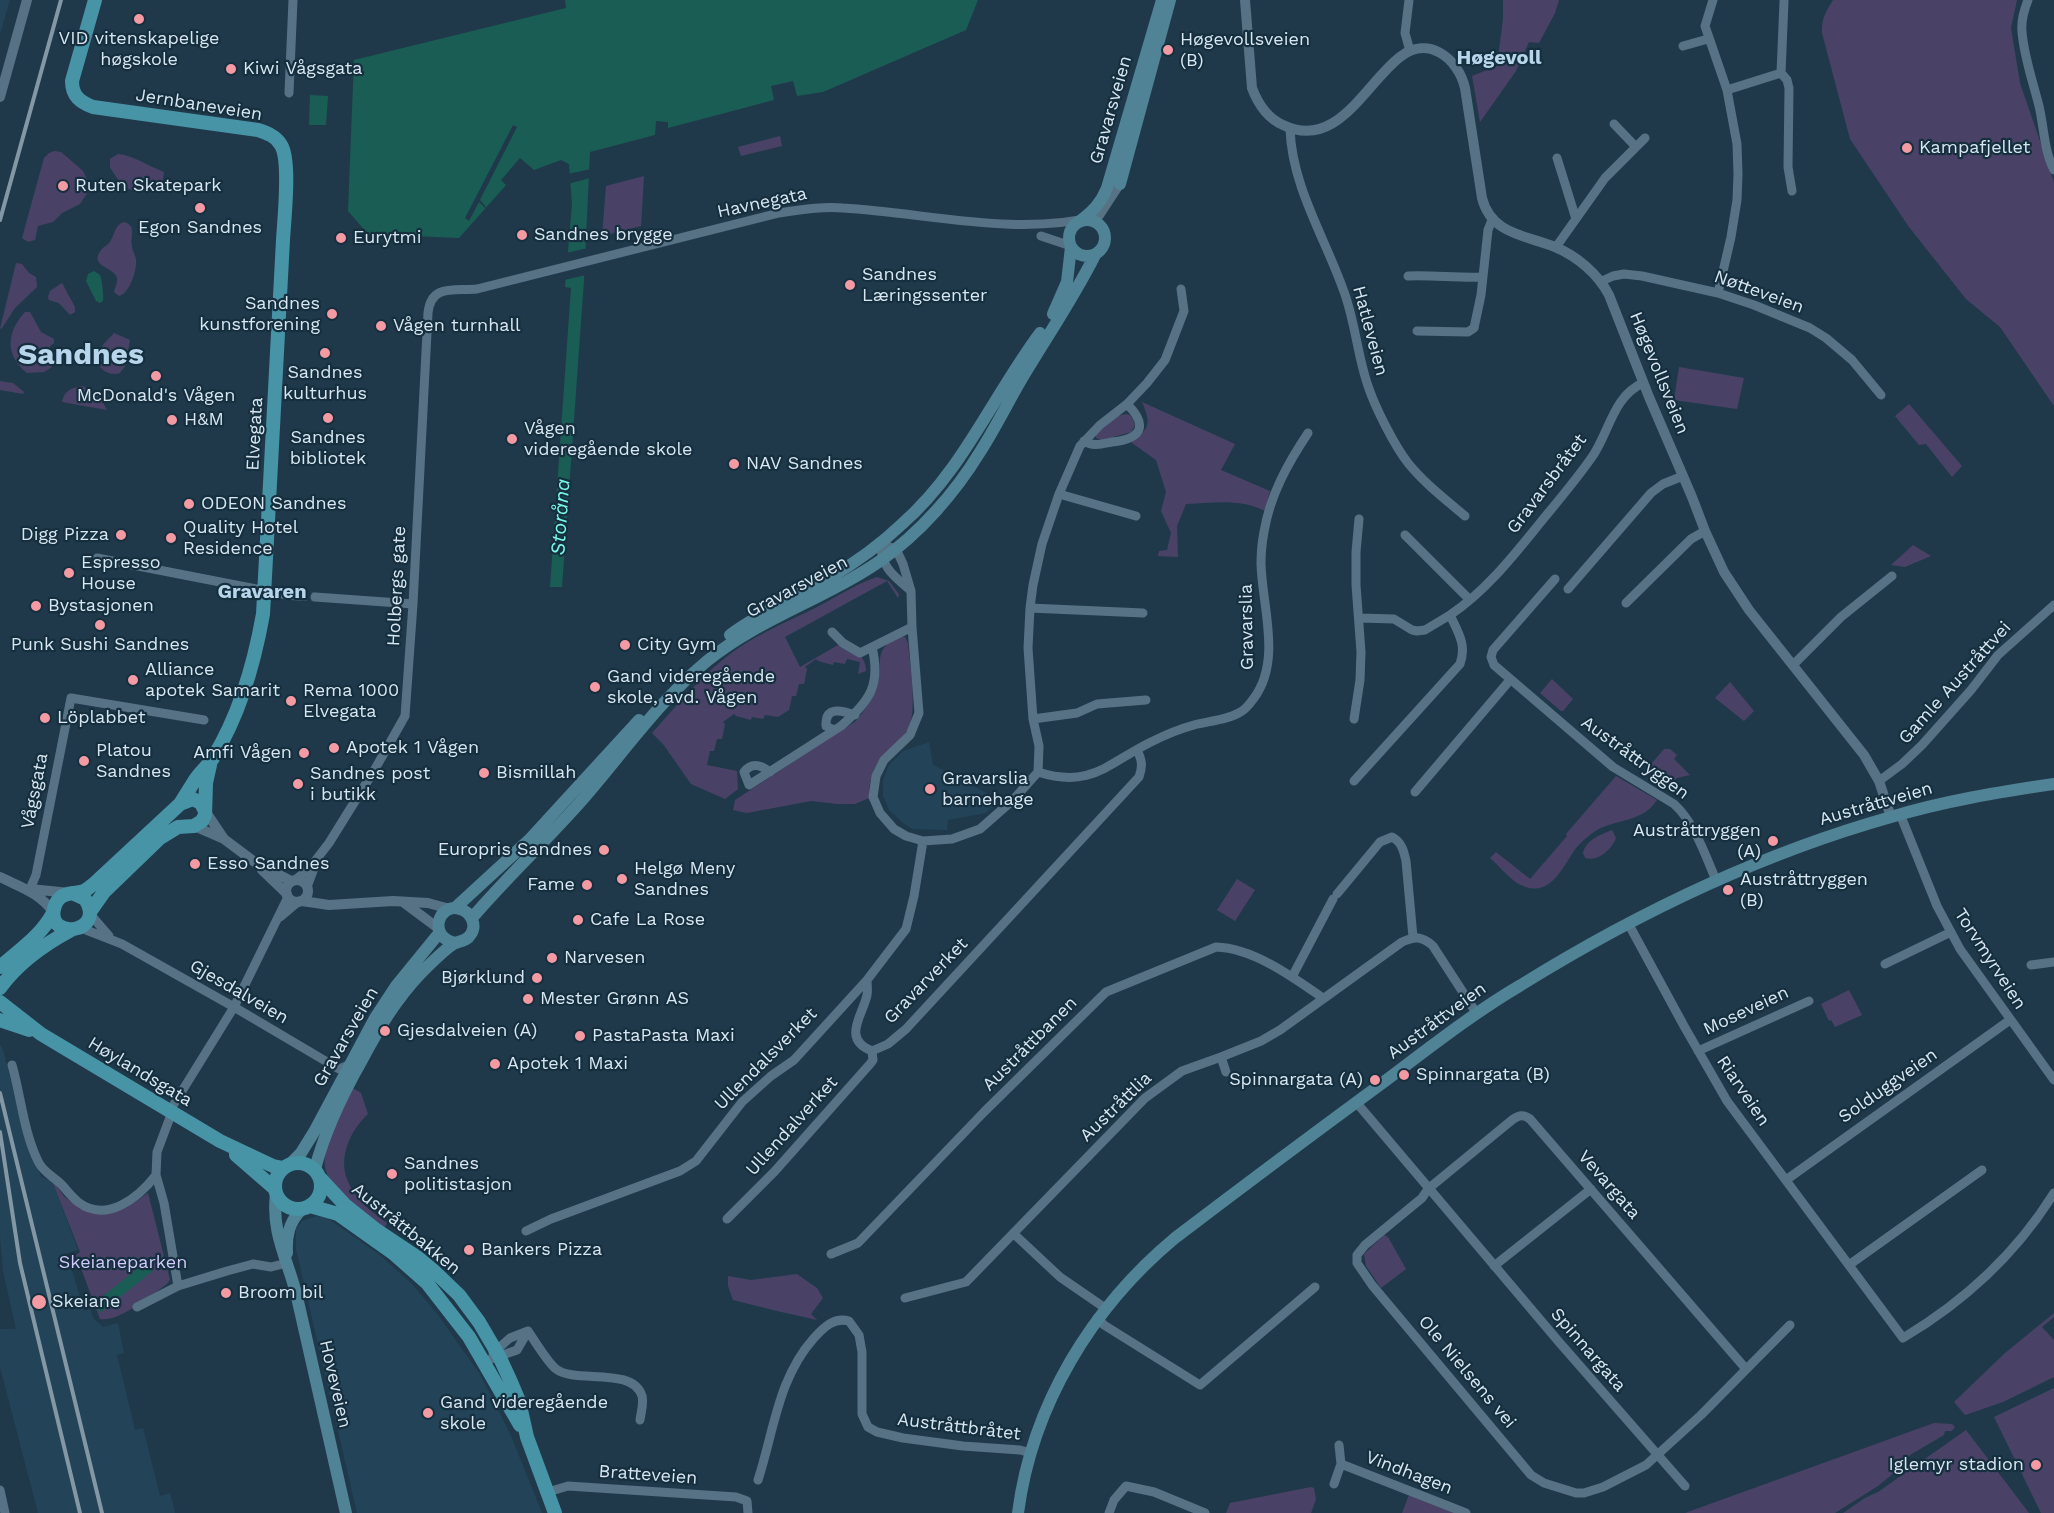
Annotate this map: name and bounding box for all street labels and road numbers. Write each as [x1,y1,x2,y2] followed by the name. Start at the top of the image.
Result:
[1085,53,1137,167] street label: Gravarsveien
[134,84,264,126] street label: Jernbaneveien
[715,183,809,223] street label: Havnegata
[1711,266,1807,318] street label: Nøtteveien
[1348,284,1392,378] street label: Hatleveien
[1625,309,1693,437] street label: Høgevollsveien
[242,397,268,471] street label: Elvegata
[1503,430,1591,538] street label: Gravarsbråtet
[383,525,411,647] street label: Holbergs gate
[743,551,851,623] street label: Gravarsveien
[1235,584,1259,670] street label: Gravarslia
[1894,617,2016,749] street label: Gamle Austråttvei
[1577,712,1693,804] street label: Austråttryggen
[17,751,53,831] street label: Vågsgata
[1817,778,1935,830] street label: Austråttveien
[1949,904,2031,1014] street label: Torvmyrveien
[880,933,972,1029] street label: Gravarverket
[186,955,292,1029] street label: Gjesdalveien
[1383,978,1491,1064] street label: Austråttveien
[1700,982,1792,1040] street label: Moseveien
[309,983,383,1091] street label: Gravarsveien
[978,992,1082,1096] street label: Austråttbanen
[710,1003,822,1115] street label: Ullendalsverket
[84,1032,196,1112] street label: Høylandsgata
[1835,1044,1941,1128] street label: Solduggveien
[1712,1052,1774,1130] street label: Riarveien
[1076,1068,1156,1146] street label: Austråttlia
[742,1072,842,1180] street label: Ullendalverket
[1573,1146,1645,1224] street label: Vevargata
[347,1179,465,1279] street label: Austråttbakken
[1546,1304,1630,1396] street label: Spinnargata
[1414,1311,1520,1433] street label: Ole Nielsens vei
[314,1338,356,1430] street label: Hoveveien
[896,1409,1022,1445] street label: Austråttbråtet
[1363,1447,1455,1499] street label: Vindhagen
[598,1461,698,1489] street label: Bratteveien

